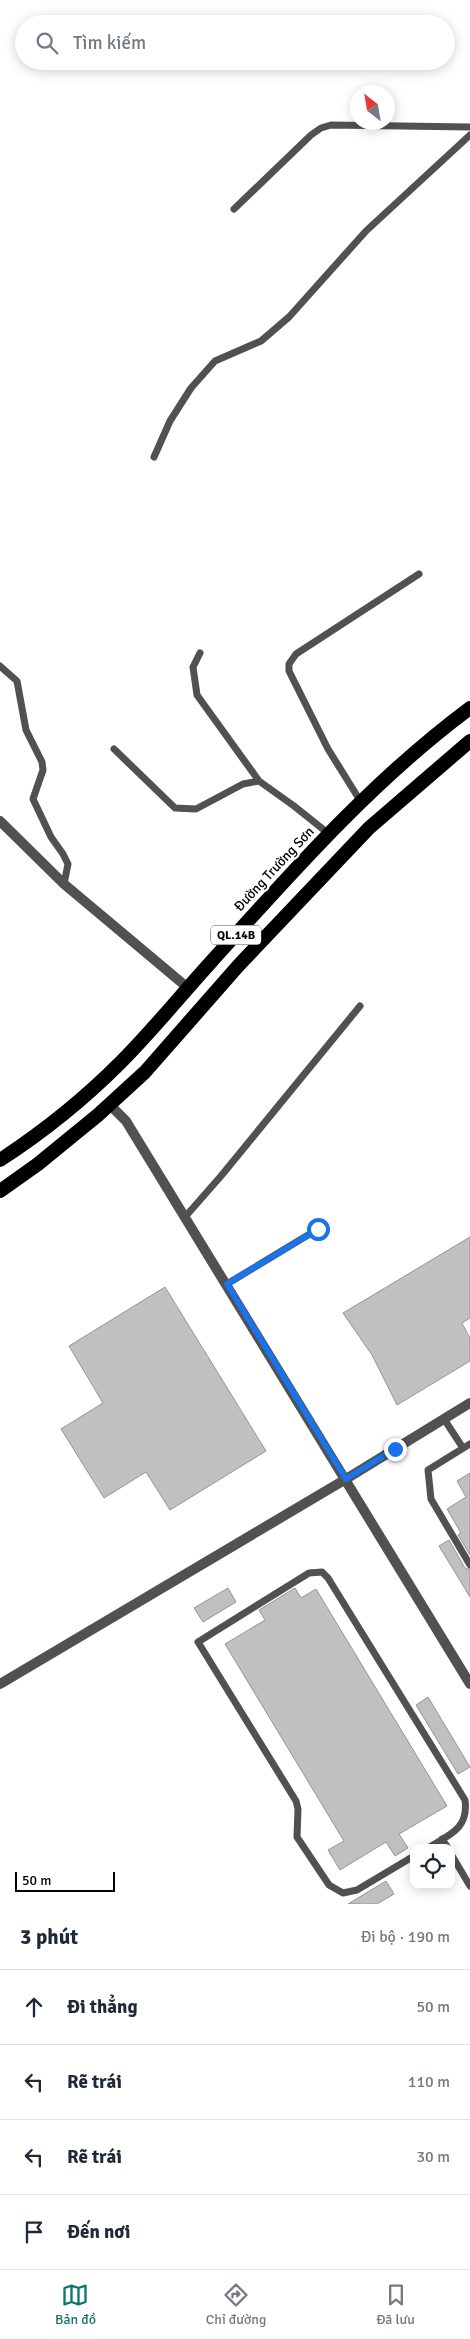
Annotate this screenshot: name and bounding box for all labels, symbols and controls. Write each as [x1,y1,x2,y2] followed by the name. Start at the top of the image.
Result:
[15,15,455,70] search box
[33,29,61,57] icon: search
[73,31,146,55] text: Tìm kiếm
[350,85,395,130] north arrow
[230,823,318,915] street label: Đường Trường Sơn
[211,926,261,944] road number: QL.14B
[307,1218,330,1241] route start
[384,1438,407,1461] route end
[410,1844,455,1889] map controls
[410,1844,455,1889] button: locate
[15,1869,115,1892] scale bar
[22,1872,51,1889] text: 50 m
[20,1924,78,1950] text: 3 phút
[361,1927,450,1947] text: Đi bộ · 190 m
[20,1993,48,2021] icon: ahead
[67,1995,138,2019] text: Đi thẳng
[416,1997,450,2017] text: 50 m
[20,2068,48,2096] icon: left
[67,2070,122,2094] text: Rẽ trái
[408,2072,450,2092] text: 110 m
[20,2143,48,2171] icon: left
[67,2145,122,2169] text: Rẽ trái
[416,2147,450,2167] text: 30 m
[20,2218,48,2246] icon: arrive
[67,2220,130,2244] text: Đến nơi
[55,2281,96,2328] tab: Bản đồ
[206,2281,266,2328] tab: Chỉ đường
[376,2281,415,2328] tab: Đã lưu

